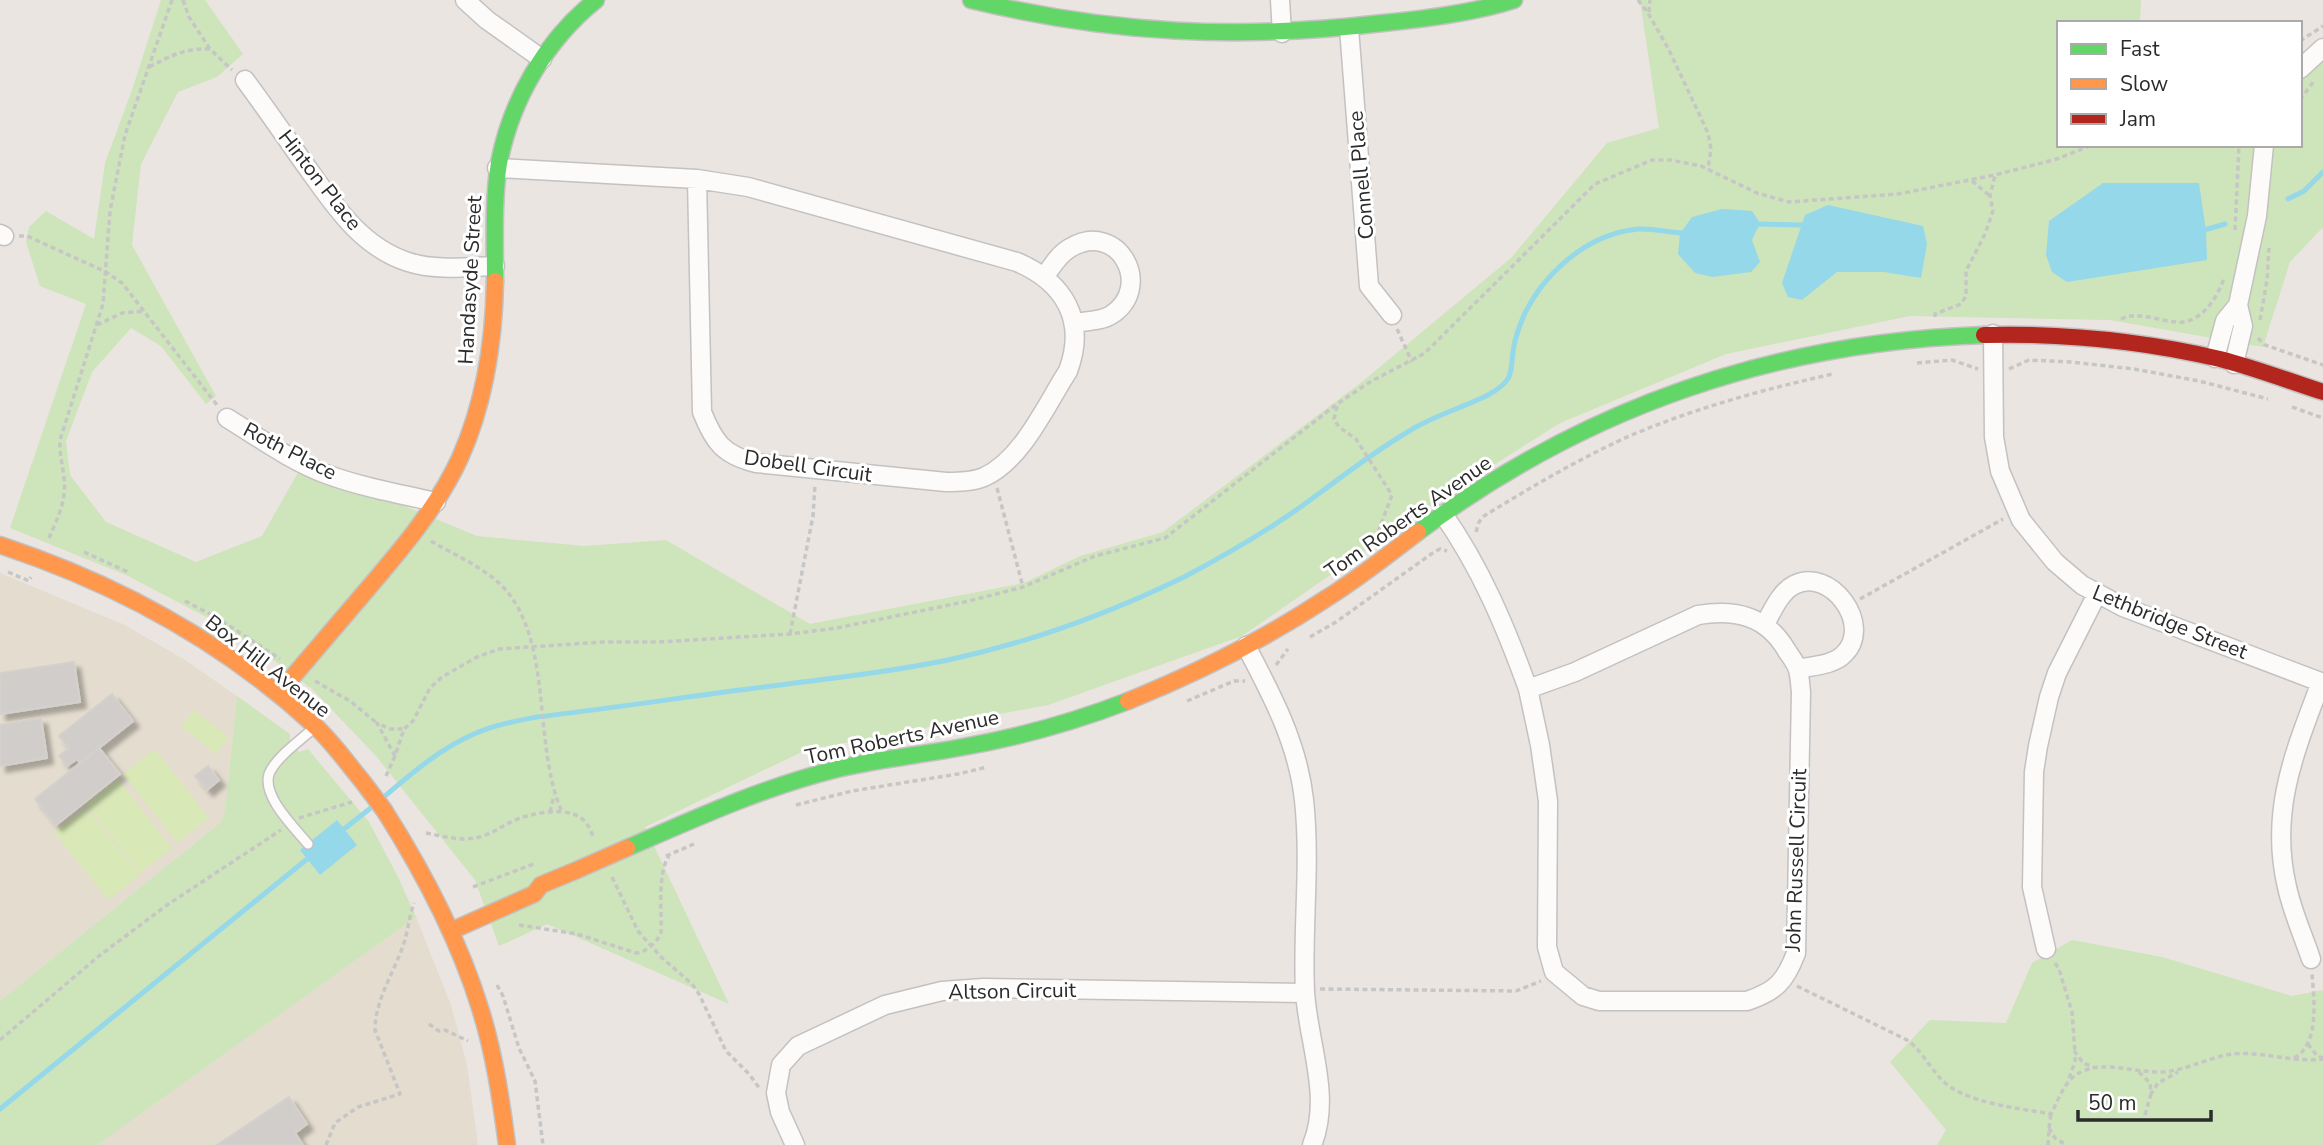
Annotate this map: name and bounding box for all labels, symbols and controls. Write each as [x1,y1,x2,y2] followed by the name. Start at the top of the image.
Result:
[2057,21,2302,147] legend
[2120,35,2160,63] text: Fast
[2120,70,2169,98] text: Slow
[2119,105,2156,133] text: Jam
[1341,109,1381,241] street label: Connell Place
[272,124,368,236] street label: Hinton Place
[452,194,488,365] street label: Handasyde Street
[238,416,342,486] street label: Roth Place
[742,443,874,489] street label: Dobell Circuit
[1319,449,1497,585] street label: Tom Roberts Avenue
[2088,578,2252,666] street label: Lethbridge Street
[199,608,337,724] street label: Box Hill Avenue
[803,703,1001,771] street label: Tom Roberts Avenue
[1779,767,1813,953] street label: John Russell Circuit
[948,976,1077,1006] street label: Altson Circuit
[2078,1078,2211,1122] scale bar
[2088,1089,2137,1117] text: 50 m

